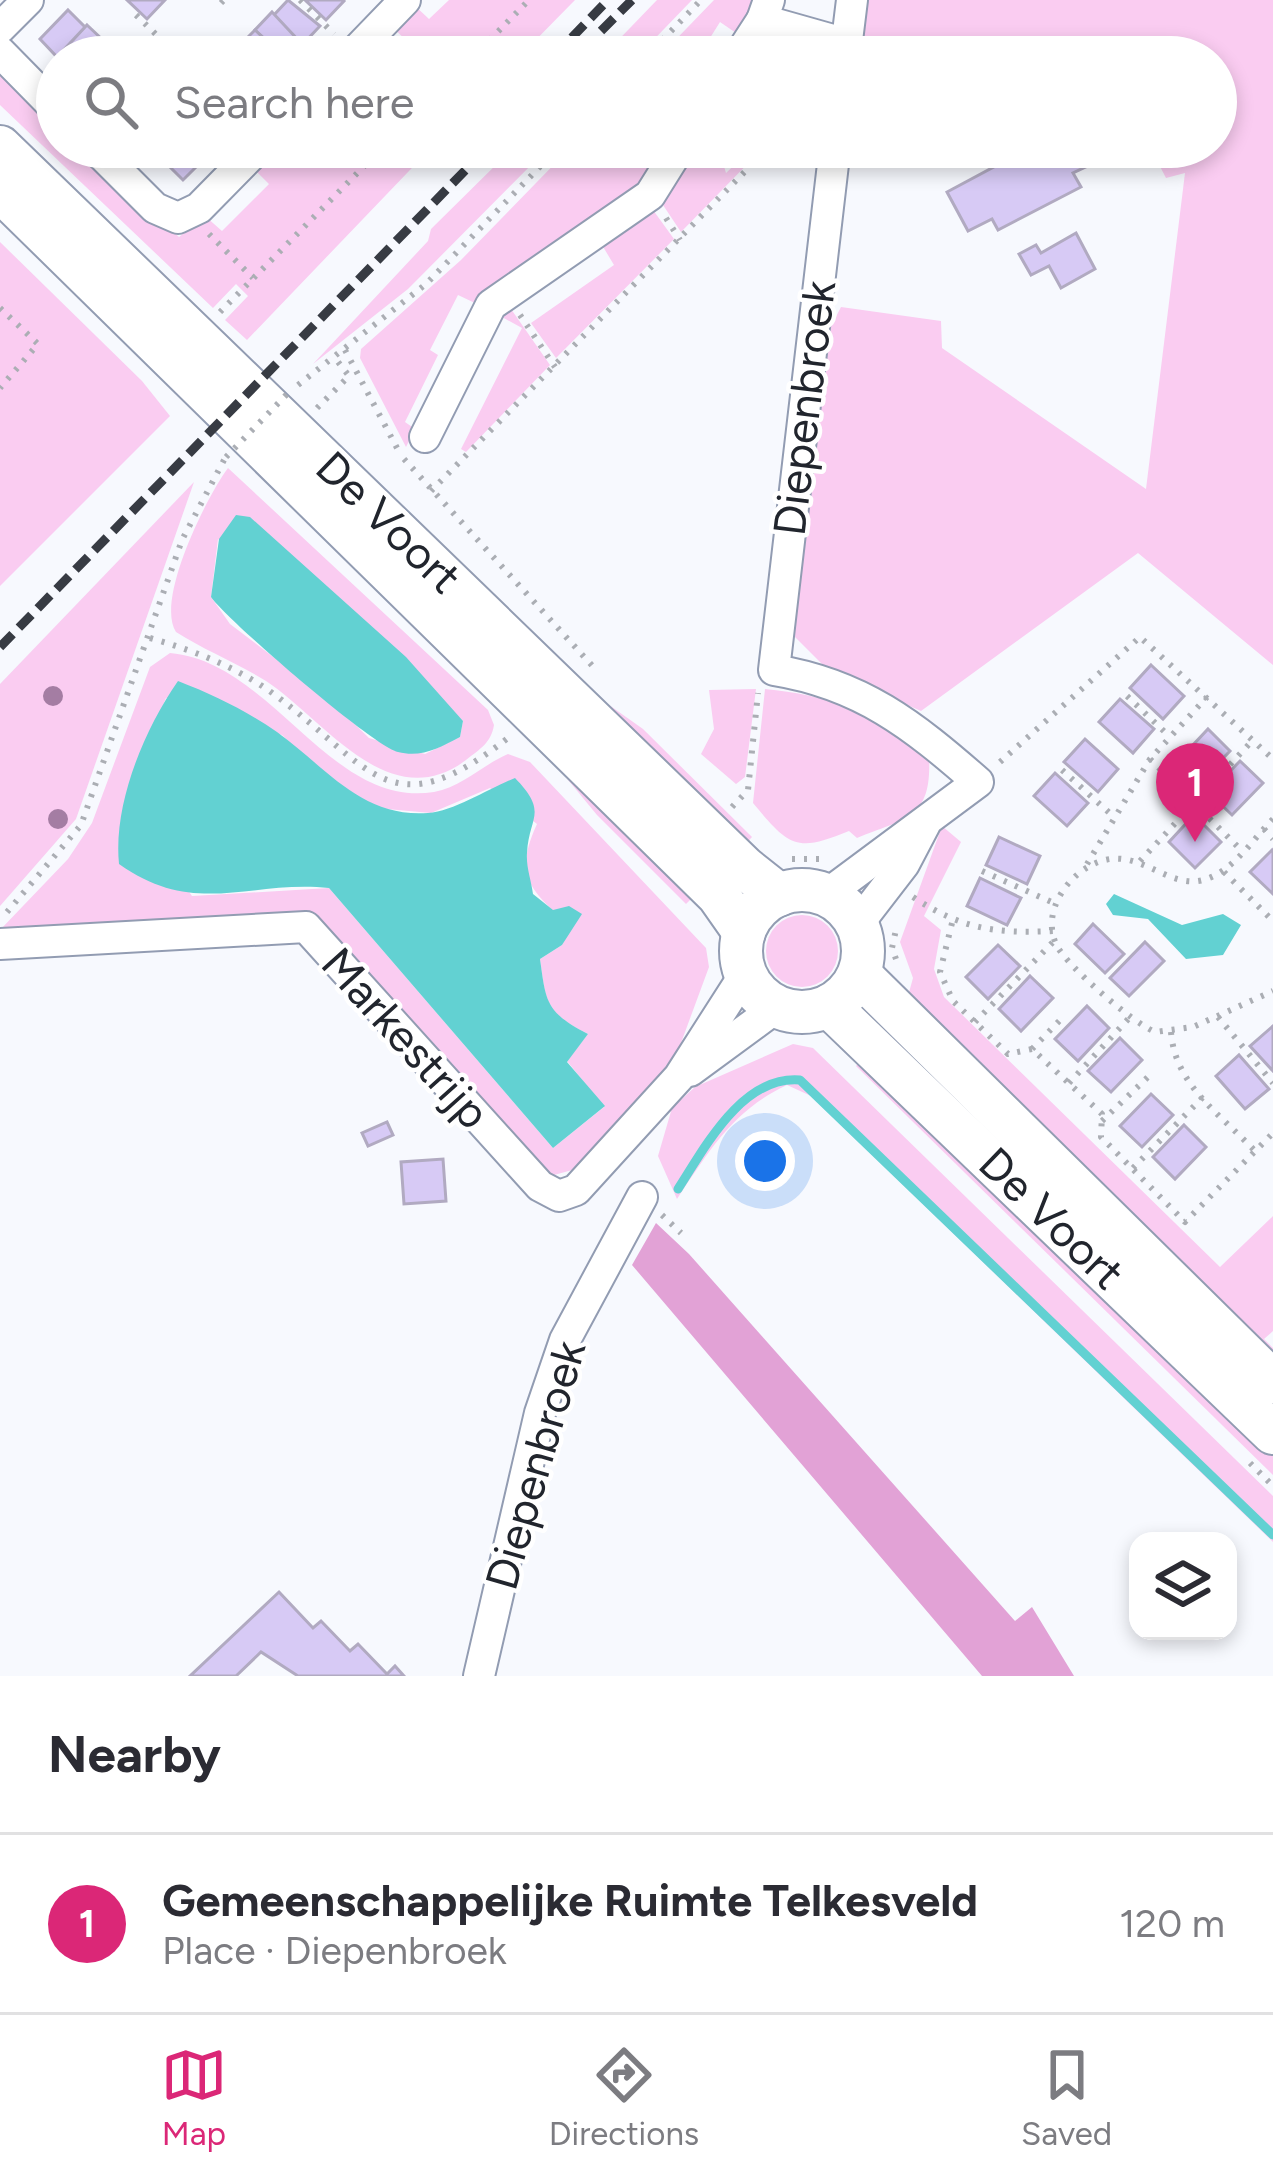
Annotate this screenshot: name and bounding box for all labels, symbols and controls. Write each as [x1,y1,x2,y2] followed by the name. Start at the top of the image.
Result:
[36,36,1237,168] search box
[78,69,144,135] icon: search
[174,75,414,129] text: Search here
[762,277,846,538] street label: Diepenbroek
[305,440,473,604] street label: De Voort
[1156,743,1234,842] pin: 1
[311,937,501,1139] street label: Markestrijp
[735,1131,795,1191] your location
[968,1136,1136,1300] street label: De Voort
[474,1334,596,1596] street label: Diepenbroek
[1129,1532,1237,1640] map controls
[1129,1532,1237,1640] button: layers
[48,1724,221,1785] text: Nearby
[162,1873,978,1927] text: Gemeenschappelijke Ruimte Telkesveld
[79,1900,95,1947] text: 1
[1119,1900,1225,1947] text: 120 m
[162,1927,507,1974] text: Place · Diepenbroek
[161,2042,227,2153] tab: Map
[549,2042,699,2153] tab: Directions
[1021,2042,1112,2153] tab: Saved

